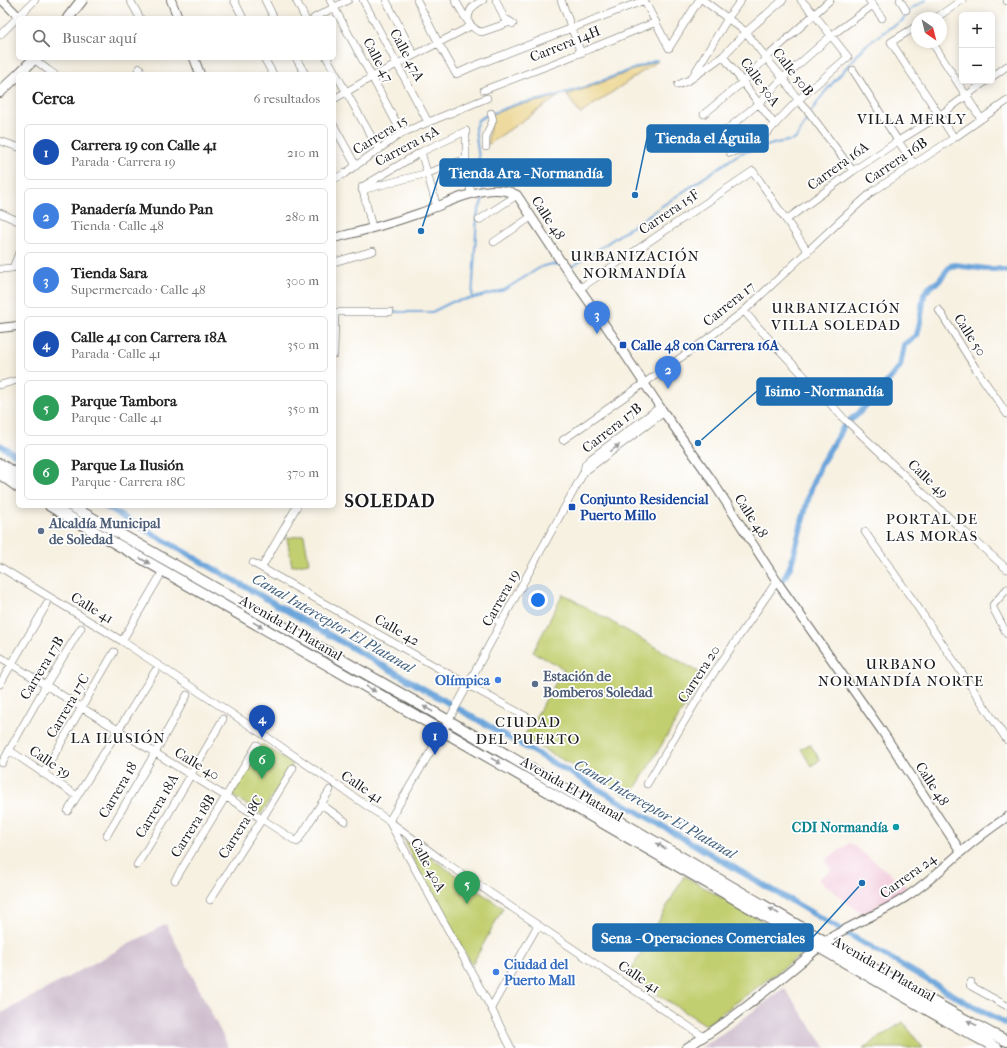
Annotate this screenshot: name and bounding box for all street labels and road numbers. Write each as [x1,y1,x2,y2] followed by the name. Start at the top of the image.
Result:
[527,22,603,66] street label: Carrera 14H
[386,26,428,85] street label: Calle 47A
[359,35,397,85] street label: Calle 47
[769,45,817,99] street label: Calle 50B
[737,54,784,111] street label: Calle 50A
[350,112,410,158] street label: Carrera 15
[372,122,443,170] street label: Carrera 15A
[862,134,930,188] street label: Carrera 16B
[804,138,873,194] street label: Carrera 16A
[636,186,703,238] street label: Carrera 15F
[528,193,568,243] street label: Calle 48
[700,278,759,330] street label: Carrera 17
[950,311,990,359] street label: Calle 50
[579,399,645,457] street label: Carrera 17B
[904,456,952,502] street label: Calle 49
[731,491,771,541] street label: Calle 48
[478,567,524,629] street label: Carrera 19
[68,589,116,627] street label: Calle 41
[236,591,346,664] street label: Avenida El Platanal
[372,610,422,650] street label: Calle 42
[16,633,68,703] street label: Carrera 17B
[674,642,724,706] street label: Carrera 20
[43,671,93,741] street label: Carrera 17C
[26,742,74,782] street label: Calle 39
[171,744,223,784] street label: Calle 40
[517,752,627,825] street label: Avenida El Platanal
[95,759,141,821] street label: Carrera 18
[912,759,952,809] street label: Calle 48
[338,767,386,807] street label: Calle 41
[132,770,183,841] street label: Carrera 18A
[167,791,219,861] street label: Carrera 18B
[215,792,267,862] street label: Carrera 18C
[407,835,450,896] street label: Calle 40A
[876,849,940,902] street label: Carrera 24
[829,932,939,1005] street label: Avenida El Platanal
[615,957,663,997] street label: Calle 41

